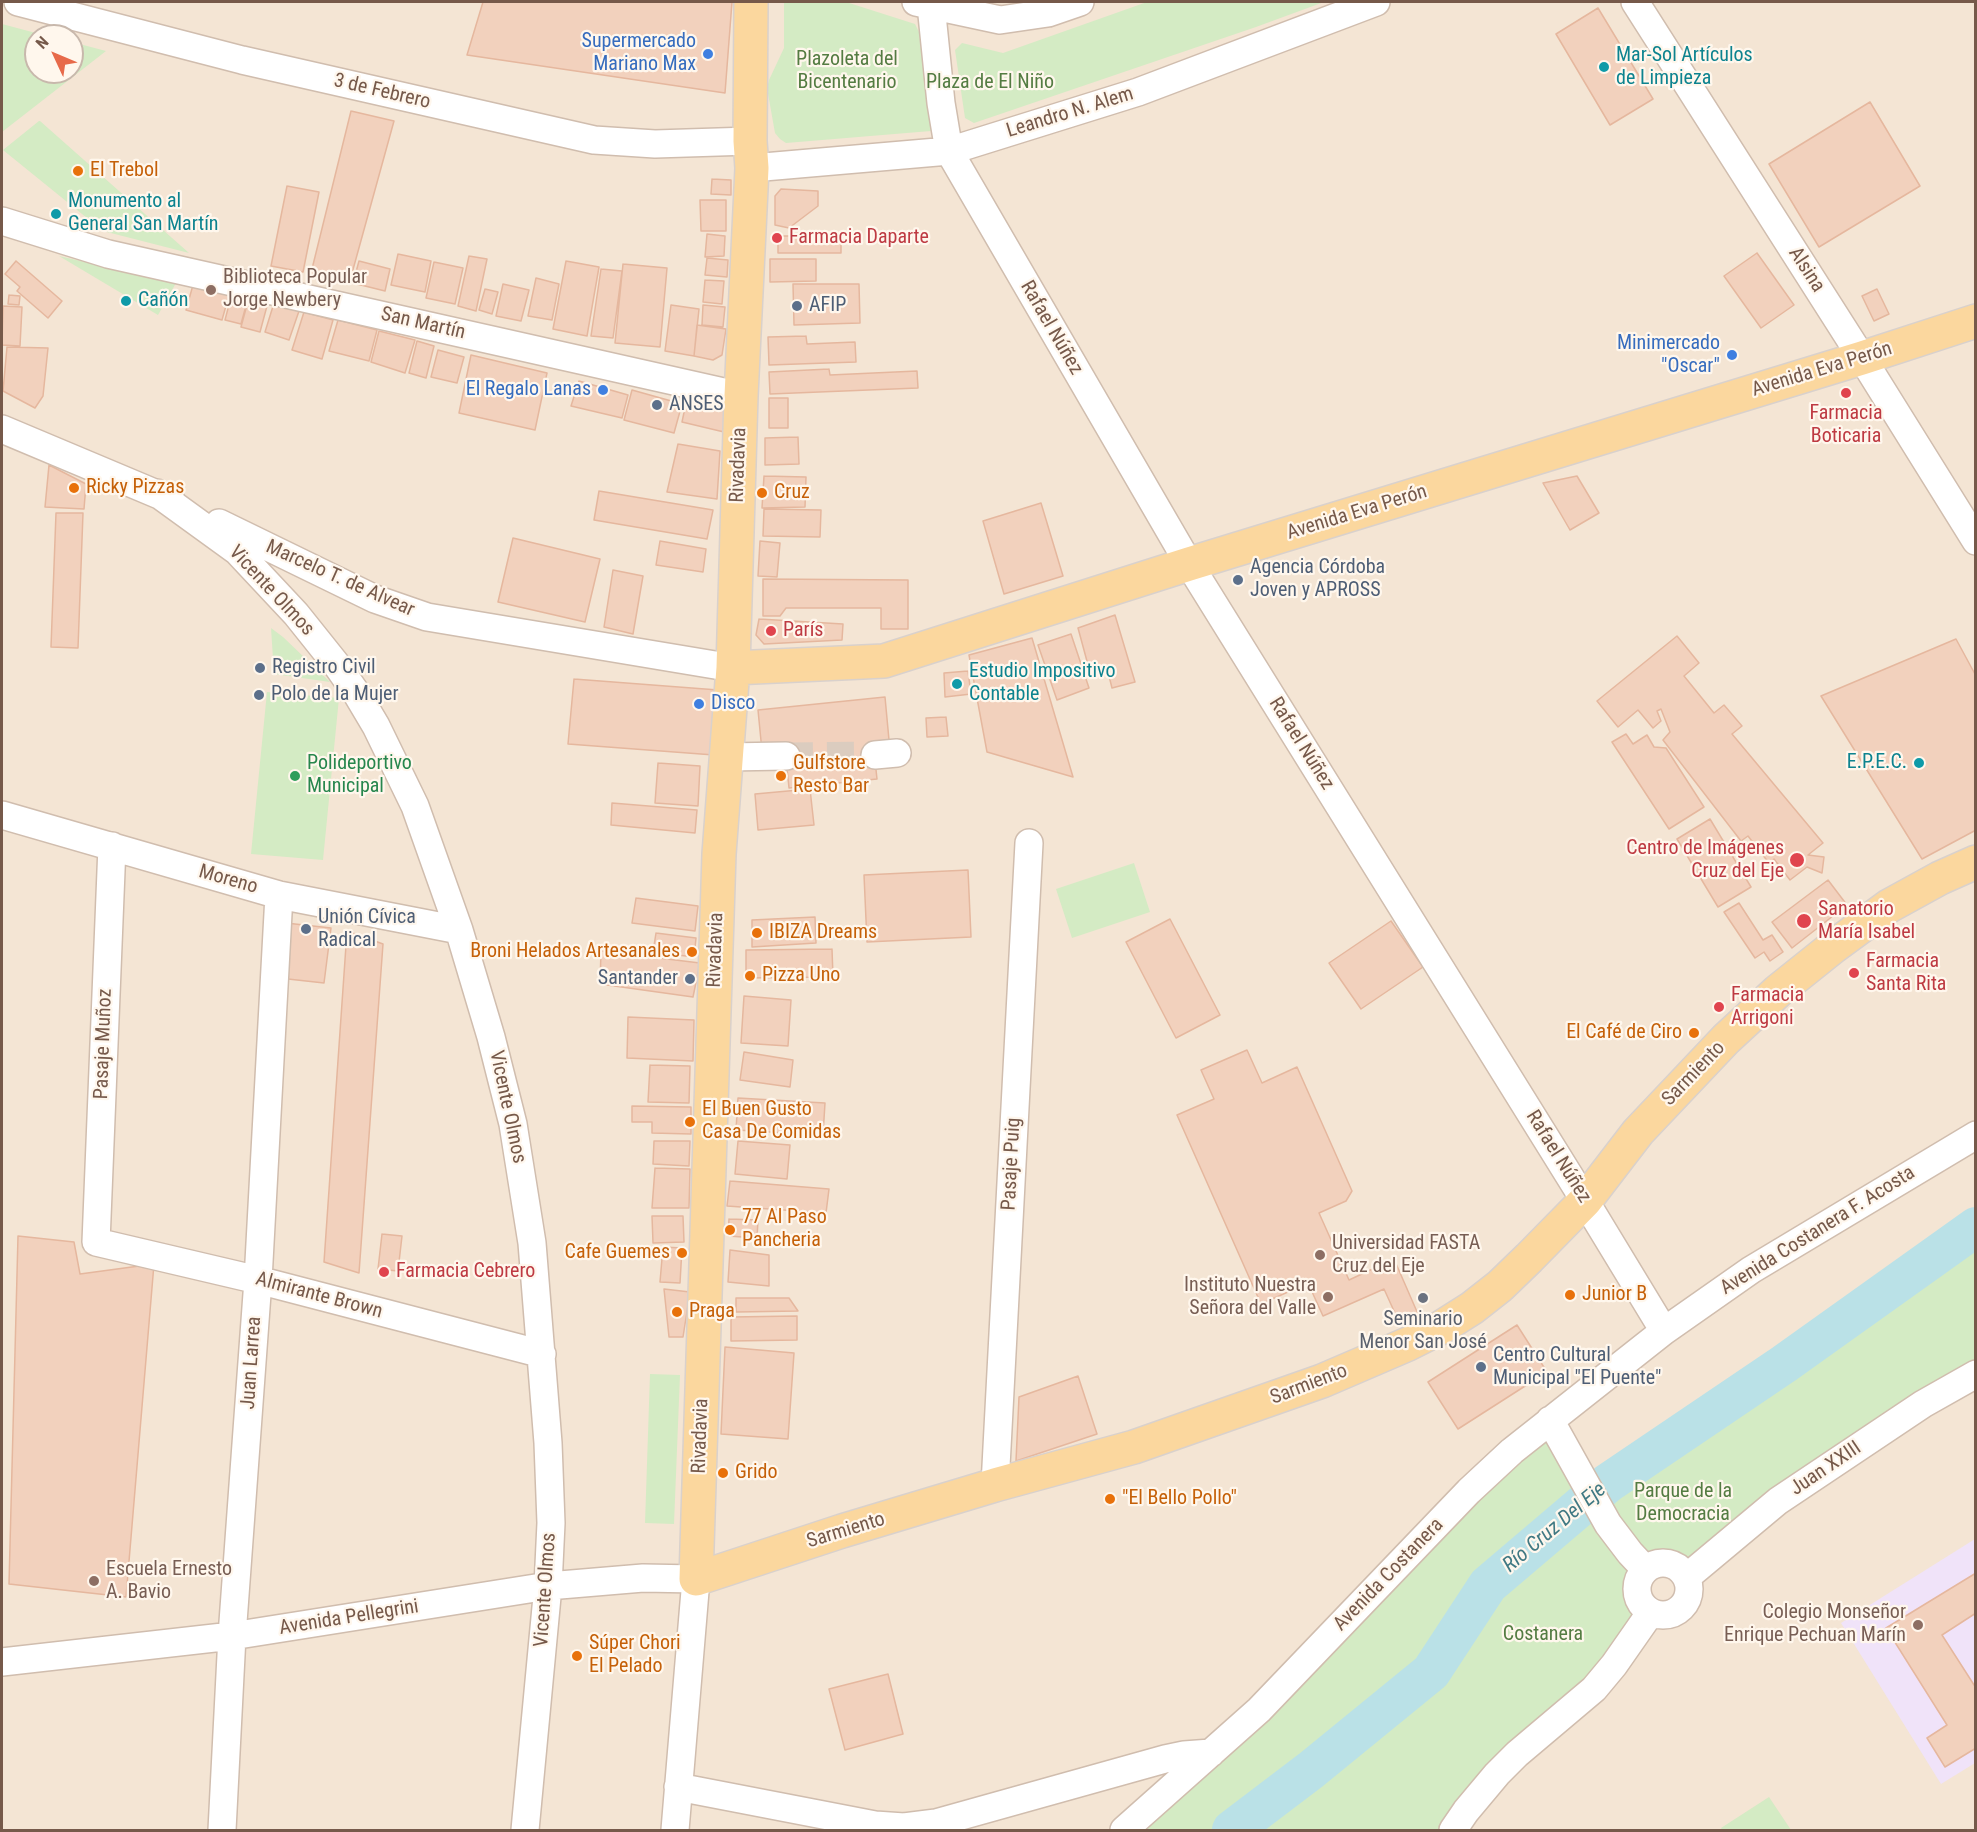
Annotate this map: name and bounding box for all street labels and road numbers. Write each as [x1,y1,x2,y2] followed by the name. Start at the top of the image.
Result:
[331,69,433,115] street label: 3 de Febrero
[1004,82,1136,144] street label: Leandro N. Alem
[1783,243,1829,297] street label: Alsina
[1014,277,1088,379] street label: Rafael Núñez
[378,303,468,345] street label: San Martín
[1749,337,1895,403] street label: Avenida Eva Perón
[726,427,752,503] street label: Rivadavia
[1284,480,1430,546] street label: Avenida Eva Perón
[262,535,418,623] street label: Marcelo T. de Alvear
[223,541,319,641] street label: Vicente Olmos
[1263,693,1339,795] street label: Rafael Núñez
[196,860,260,900] street label: Moreno
[703,912,729,988] street label: Rivadavia
[90,988,118,1100] street label: Pasaje Muñoz
[1657,1037,1731,1111] street label: Sarmiento
[483,1048,531,1166] street label: Vicente Olmos
[1520,1106,1596,1208] street label: Rafael Núñez
[998,1117,1026,1211] street label: Pasaje Puig
[1716,1161,1920,1301] street label: Avenida Costanera F. Acosta
[253,1268,385,1324] street label: Almirante Brown
[237,1316,267,1410] street label: Juan Larrea
[1267,1359,1351,1411] street label: Sarmiento
[688,1398,714,1474] street label: Rivadavia
[1786,1437,1866,1501] street label: Juan XXIII
[804,1508,888,1554] street label: Sarmiento
[1329,1514,1449,1636] street label: Avenida Costanera
[530,1532,562,1648] street label: Vicente Olmos
[278,1595,420,1641] street label: Avenida Pellegrini

